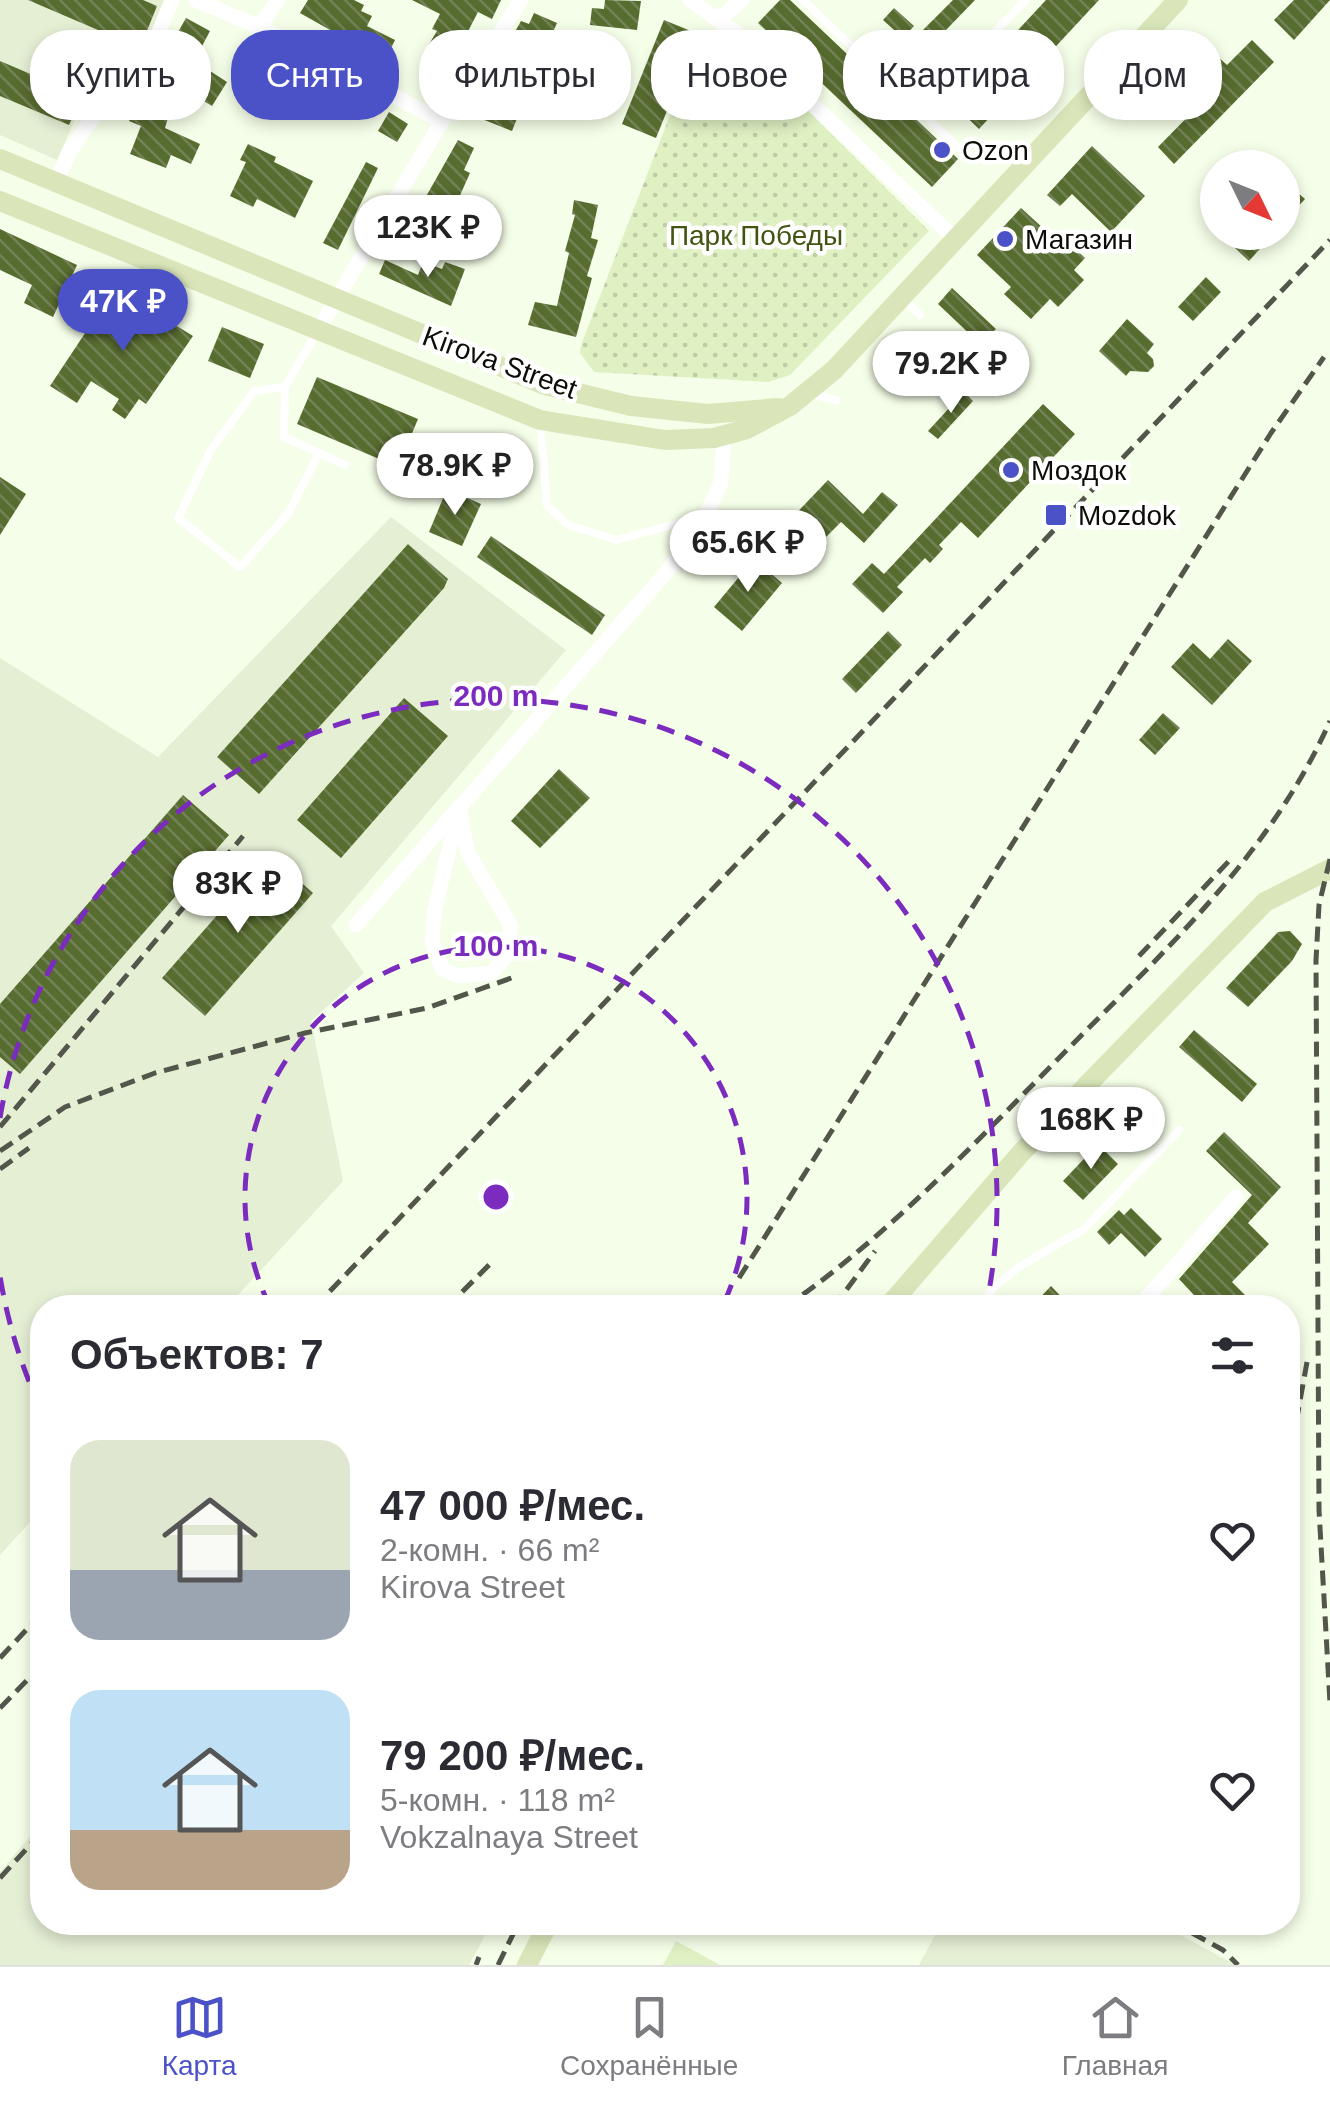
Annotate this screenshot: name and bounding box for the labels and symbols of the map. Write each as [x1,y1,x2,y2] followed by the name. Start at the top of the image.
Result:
[962,135,1029,166] place label: Ozon
[931,139,953,161] marker: Ozon
[1200,150,1300,250] north arrow
[347,195,509,280] pin: 123K ₽
[669,220,843,251] park label: Парк Победы
[1025,224,1133,255] place label: Магазин
[994,228,1016,250] marker: Магазин
[53,269,193,354] pin: 47K ₽
[418,320,581,405] street label: Kirova Street
[859,331,1043,416] pin: 79.2K ₽
[363,433,547,518] pin: 78.9K ₽
[1031,455,1127,486] place label: Моздок
[1000,459,1022,481] marker: Моздок
[1078,500,1177,531] place label: Mozdok
[1043,502,1069,528] marker: Mozdok
[656,510,840,595] pin: 65.6K ₽
[453,679,539,712] text: 200 m
[168,851,308,936] pin: 83K ₽
[453,929,539,962] text: 100 m
[1010,1087,1172,1172] pin: 168K ₽
[478,1179,514,1215] centre of rings

